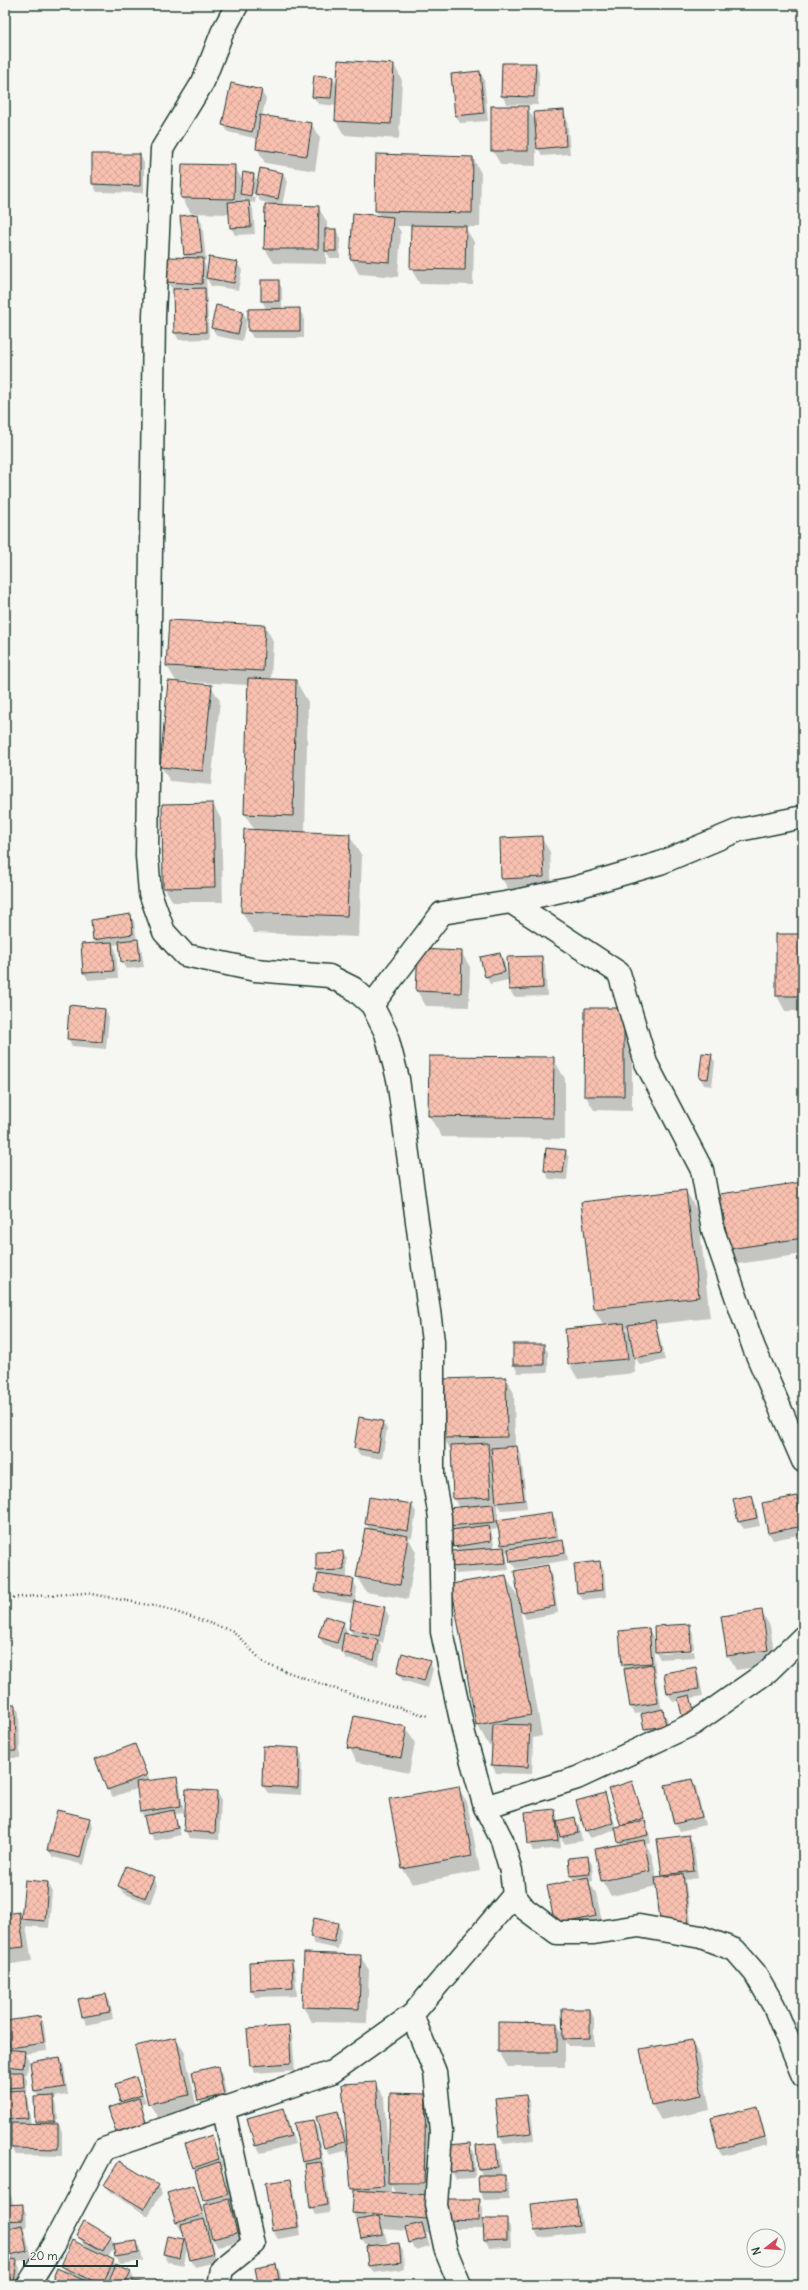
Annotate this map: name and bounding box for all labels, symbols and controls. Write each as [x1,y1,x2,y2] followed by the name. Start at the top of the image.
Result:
[746,2228,786,2268] north arrow
[24,2242,137,2268] scale bar
[749,2245,764,2257] text: N
[30,2248,58,2263] text: 20 m

